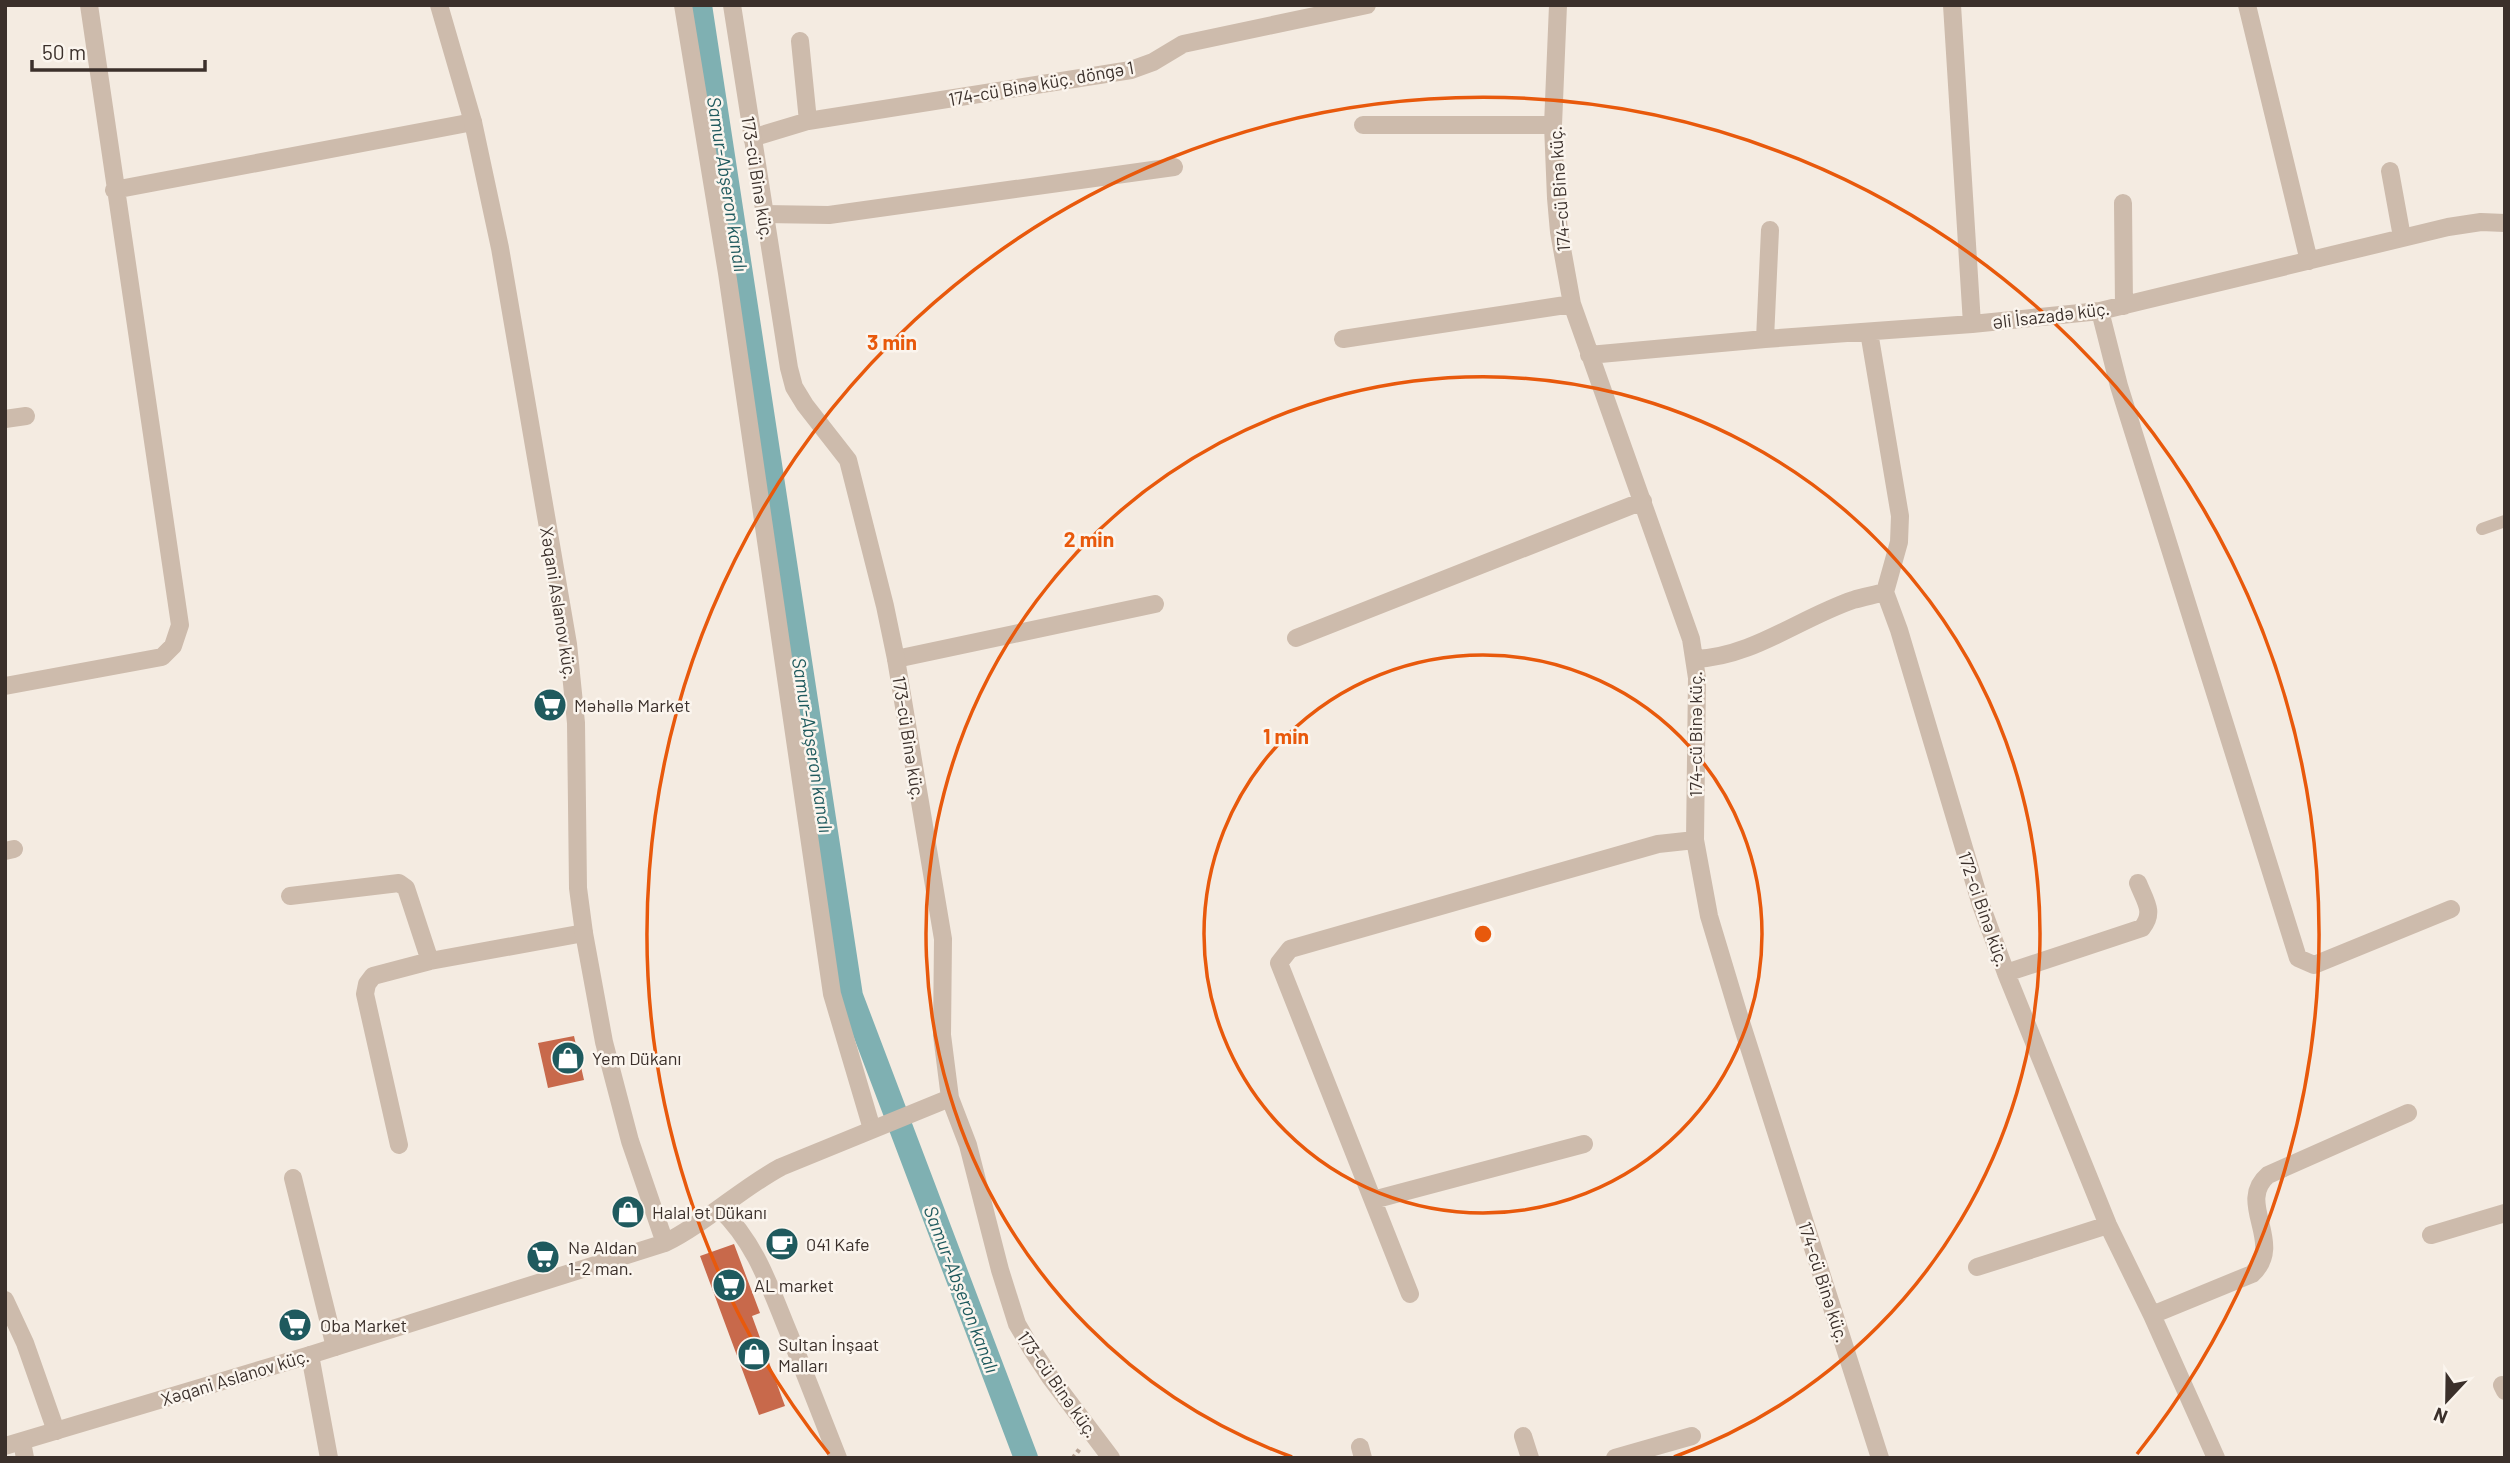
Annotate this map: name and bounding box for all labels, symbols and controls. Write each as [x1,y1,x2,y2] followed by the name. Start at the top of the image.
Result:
[32,28,205,72] scale bar
[42,39,86,64] text: 50 m
[947,56,1135,110] street label: 174-cü Binə küç. döngə 1
[703,95,753,273] water label: Samur-Abşeron kanalı
[737,114,779,242] street label: 173-cü Binə küç.
[1544,125,1574,253] street label: 174-cü Binə küç.
[1991,297,2111,333] street label: Əli İsazadə küç.
[867,329,917,354] text: 3 min
[536,525,582,681] street label: Xəqani Aslanov küç.
[1064,526,1114,551] text: 2 min
[788,656,838,834] water label: Samur-Abşeron kanalı
[1684,671,1706,797] street label: 174-cü Binə küç.
[888,674,930,802] street label: 173-cü Binə küç.
[531,686,569,724] supermarket icon: Məhəllə Market
[574,694,691,716] place label: Məhəllə Market
[1263,723,1309,748] text: 1 min
[1954,848,2014,970] street label: 172-ci Binə küç.
[1471,922,1495,946] centre of rings
[549,1039,587,1077] shop icon: Yem Dükanı
[592,1047,681,1069] place label: Yem Dükanı
[609,1193,647,1231] shop icon: Halal Ət Dükanı
[652,1201,767,1223] place label: Halal Ət Dükanı
[920,1202,1005,1376] water label: Samur-Abşeron kanalı
[1794,1219,1854,1345] street label: 174-cü Binə küç.
[763,1225,801,1263] cafe icon: 041 Kafe
[806,1233,870,1255] place label: 041 Kafe
[568,1236,637,1279] place label: Nə Aldan 1-2 man.
[524,1238,562,1276] supermarket icon: Nə Aldan 1-2 man.
[710,1266,748,1304] supermarket icon: AL market
[754,1274,834,1296] place label: AL market
[276,1306,314,1344] supermarket icon: Oba Market
[320,1314,407,1336] place label: Oba Market
[1013,1326,1103,1442] street label: 173-cü Binə küç.
[778,1333,879,1376] place label: Sultan İnşaat Malları
[735,1335,773,1373] shop icon: Sultan İnşaat Malları
[158,1344,312,1410] street label: Xəqani Aslanov küç.
[2412,1365,2482,1435] north arrow
[2430,1403,2451,1429] text: N

